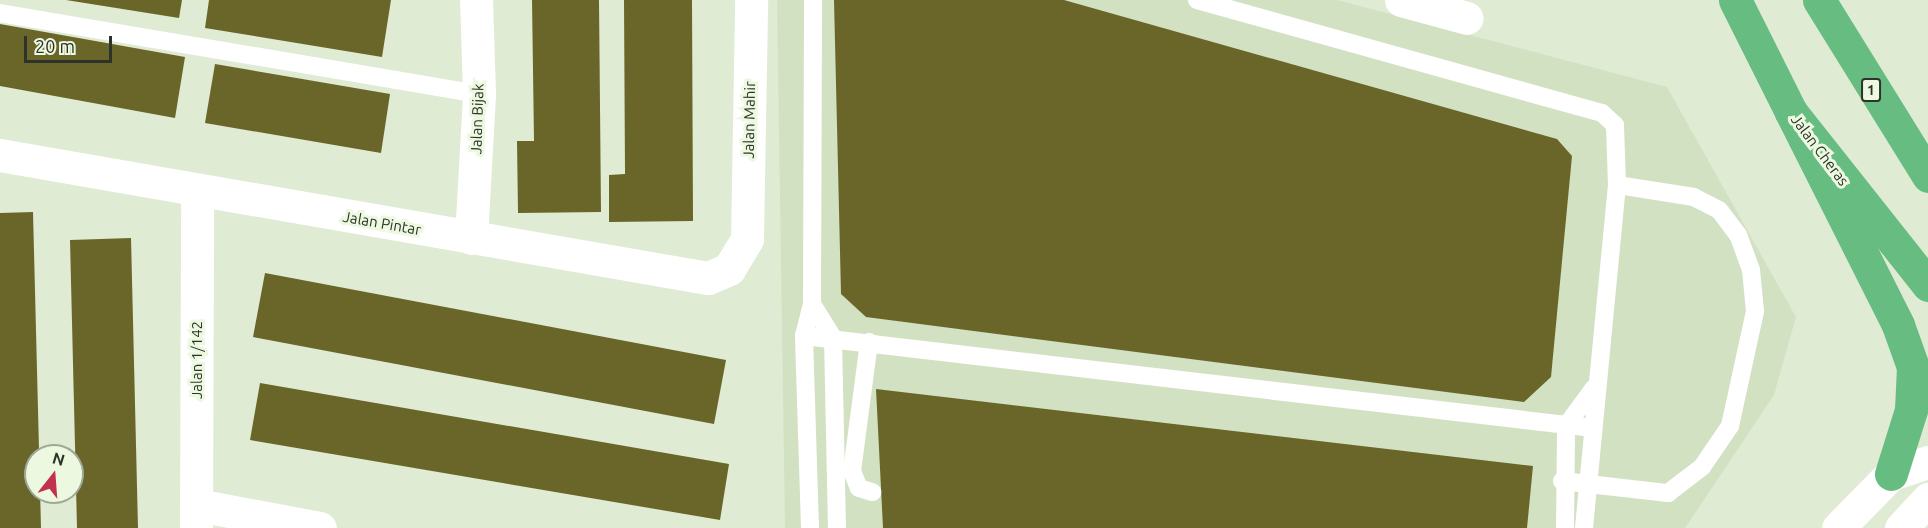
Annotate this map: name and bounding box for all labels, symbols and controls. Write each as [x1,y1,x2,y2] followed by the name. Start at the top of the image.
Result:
[27,24,116,62] scale bar
[35,36,75,56] text: 20 m
[1860,79,1882,101] road number: 1
[739,81,759,159] street label: Jalan Mahir
[467,83,487,155] street label: Jalan Bijak
[1787,111,1853,189] street label: Jalan Cheras
[341,207,423,239] street label: Jalan Pintar
[188,321,206,399] street label: Jalan 1/142
[24,444,84,504] north arrow
[50,448,67,469] text: N

